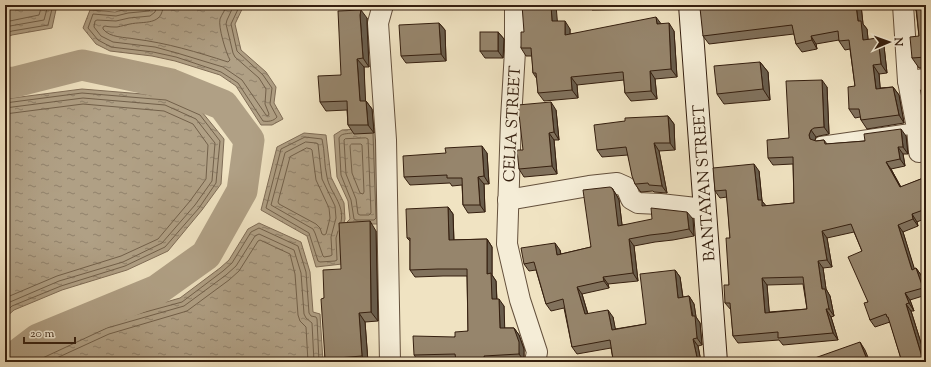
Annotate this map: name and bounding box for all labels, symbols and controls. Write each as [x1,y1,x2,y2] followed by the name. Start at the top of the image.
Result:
[869,22,909,62] north arrow
[890,36,906,47] text: N
[499,65,528,183] street label: CELIA STREET
[689,104,722,262] street label: BANTAYAN STREET
[24,319,75,345] scale bar
[30,325,55,343] text: 20 m

